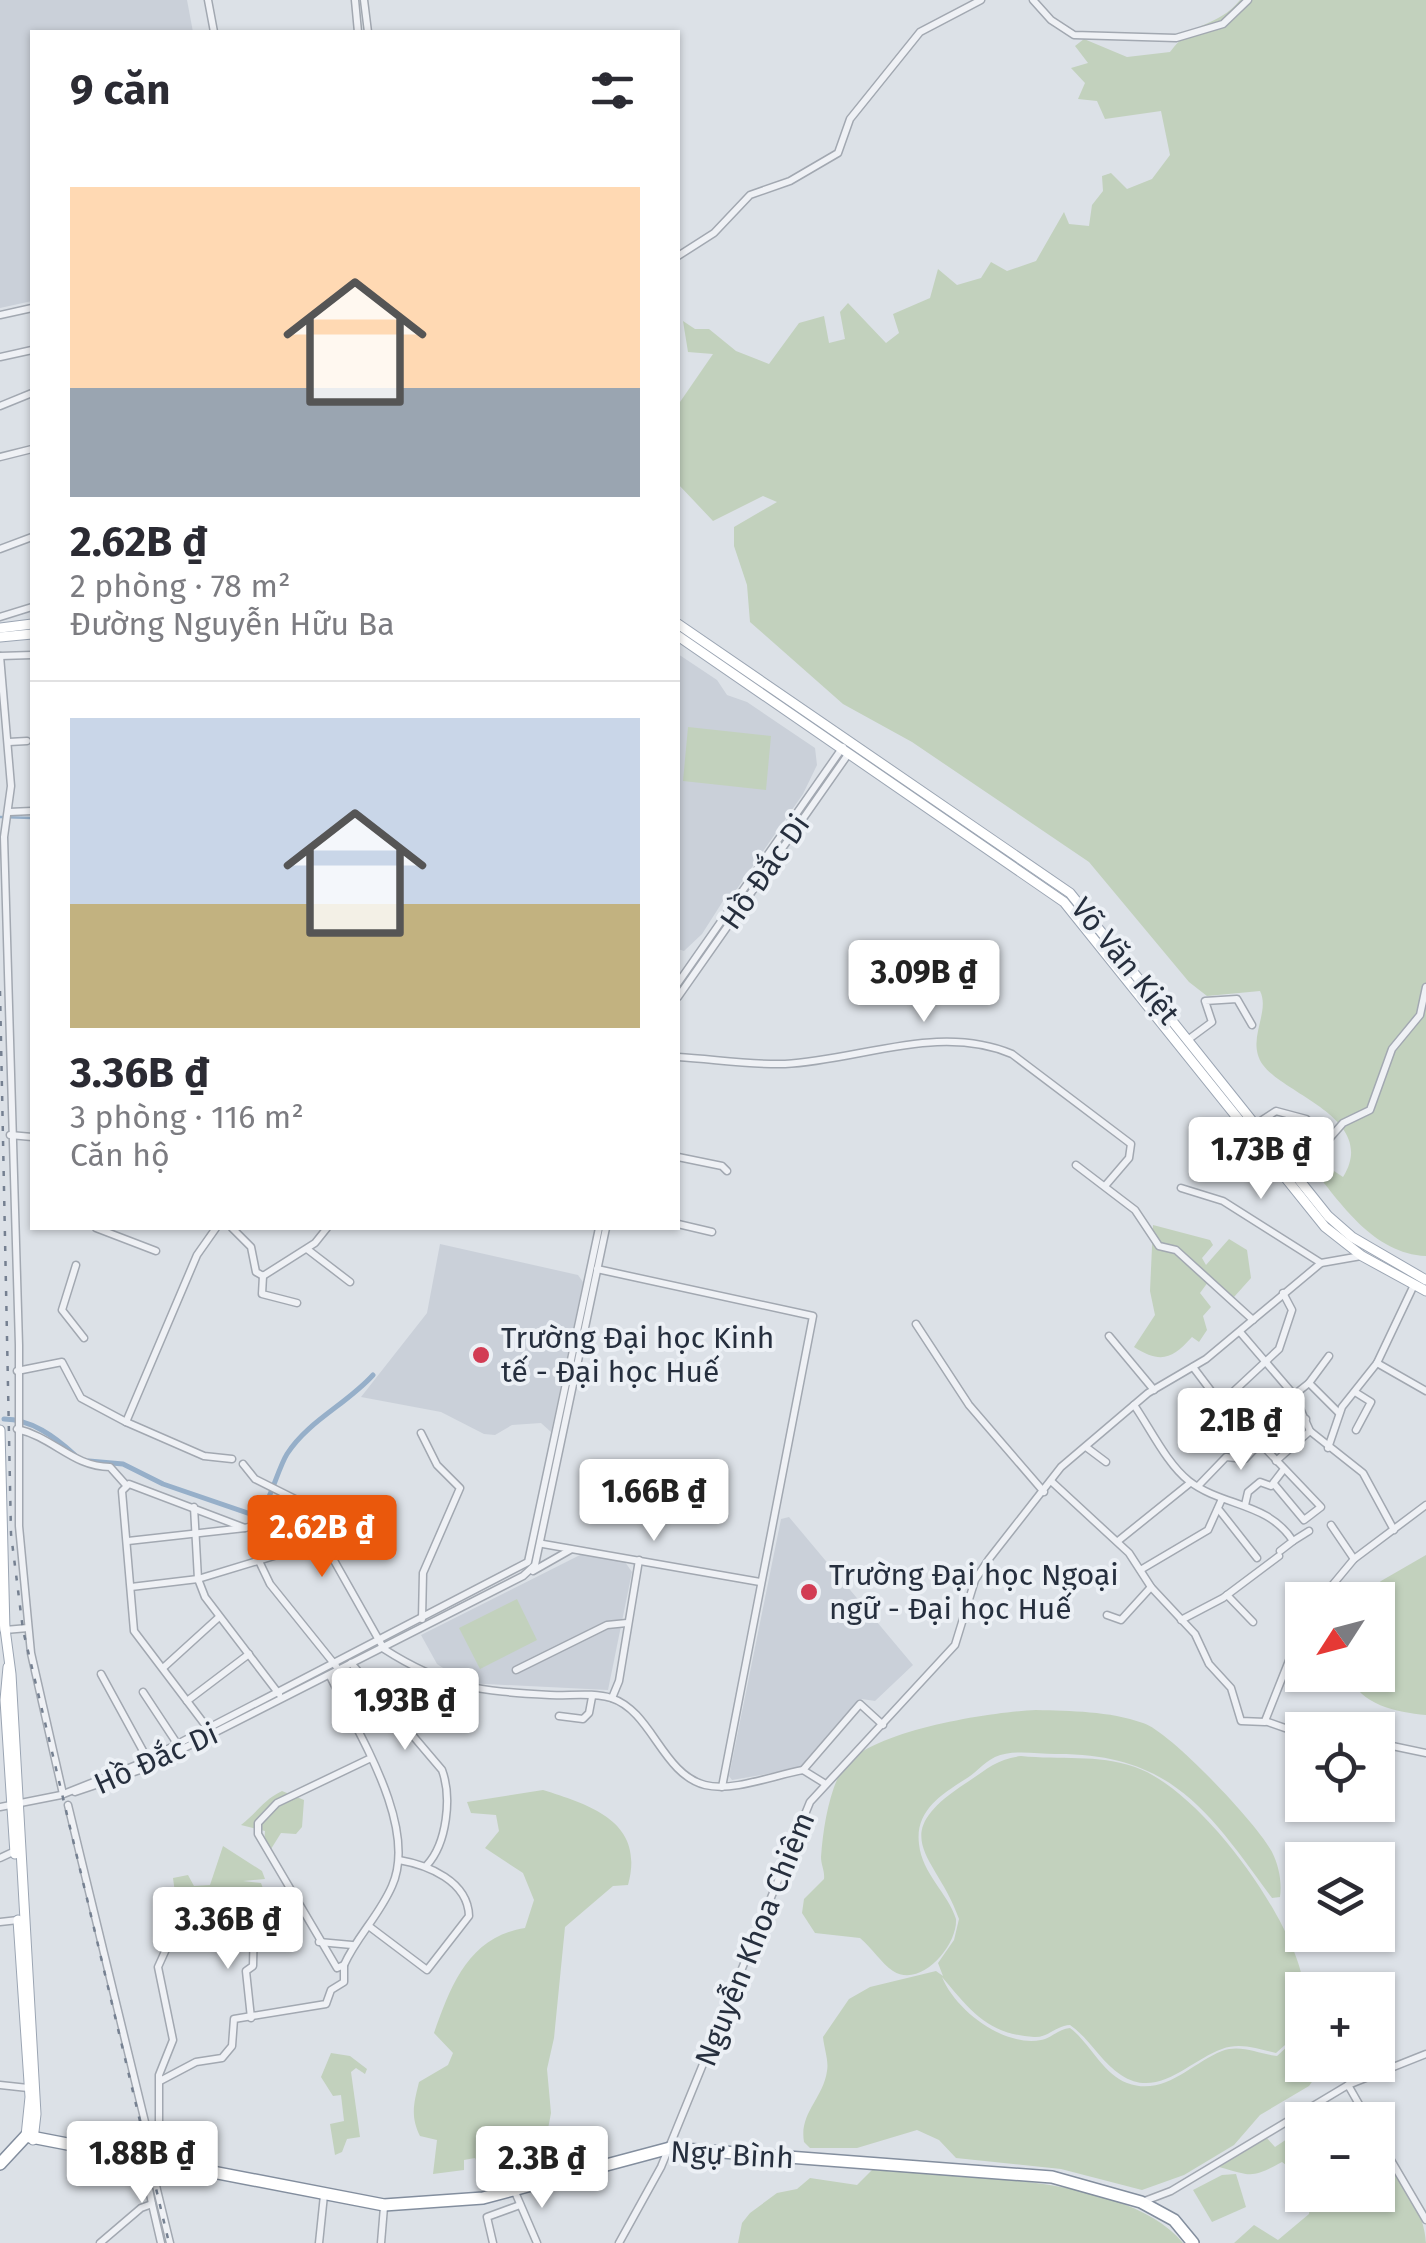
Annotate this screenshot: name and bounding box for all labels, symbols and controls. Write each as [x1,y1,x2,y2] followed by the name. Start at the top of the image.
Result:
[585,63,640,118] icon: filters
[70,65,170,115] text: 9 căn
[265,252,445,432] icon: home
[70,517,208,567] text: 2.62B ₫
[70,567,291,605] text: 2 phòng · 78 m²
[70,605,395,643] text: Đường Nguyễn Hữu Ba
[265,783,445,963] icon: home
[713,808,817,936] street label: Hồ Đắc Di
[1063,891,1187,1032] street label: Võ Văn Kiệt
[832,940,1016,1025] pin: 3.09B ₫
[871,953,977,991] text: 3.09B ₫
[70,1048,210,1098] text: 3.36B ₫
[70,1098,304,1136] text: 3 phòng · 116 m²
[1169,1117,1353,1202] pin: 1.73B ₫
[1211,1130,1311,1168] text: 1.73B ₫
[70,1136,170,1174] text: Căn hộ
[501,1320,774,1390] place label: Trường Đại học Kinh tế - Đại học Huế
[470,1344,492,1366] marker: Trường Đại học Kinh tế - Đại học Huế
[1160,1388,1322,1473] pin: 2.1B ₫
[1200,1401,1282,1439] text: 2.1B ₫
[562,1459,746,1544] pin: 1.66B ₫
[601,1472,707,1510] text: 1.66B ₫
[230,1495,414,1580] pin: 2.62B ₫
[270,1508,374,1546] text: 2.62B ₫
[829,1557,1119,1627] place label: Trường Đại học Ngoại ngữ - Đại học Huế
[798,1581,820,1603] marker: Trường Đại học Ngoại ngữ - Đại học Huế
[1285,1582,1395,1692] north arrow
[1285,1582,1395,2212] map controls
[313,1668,497,1753] pin: 1.93B ₫
[354,1681,456,1719] text: 1.93B ₫
[1285,1712,1395,1822] button: locate
[89,1716,223,1802] street label: Hồ Đắc Di
[688,1807,822,2071] street label: Nguyễn Khoa Chiêm
[1285,1842,1395,1952] button: layers
[136,1887,320,1972] pin: 3.36B ₫
[175,1900,281,1938] text: 3.36B ₫
[1285,1972,1395,2082] button: +
[1285,2102,1395,2212] button: −
[50,2121,234,2206] pin: 1.88B ₫
[461,2126,623,2211] pin: 2.3B ₫
[89,2134,195,2172] text: 1.88B ₫
[669,2134,795,2176] street label: Ngự Bình
[498,2139,586,2177] text: 2.3B ₫

